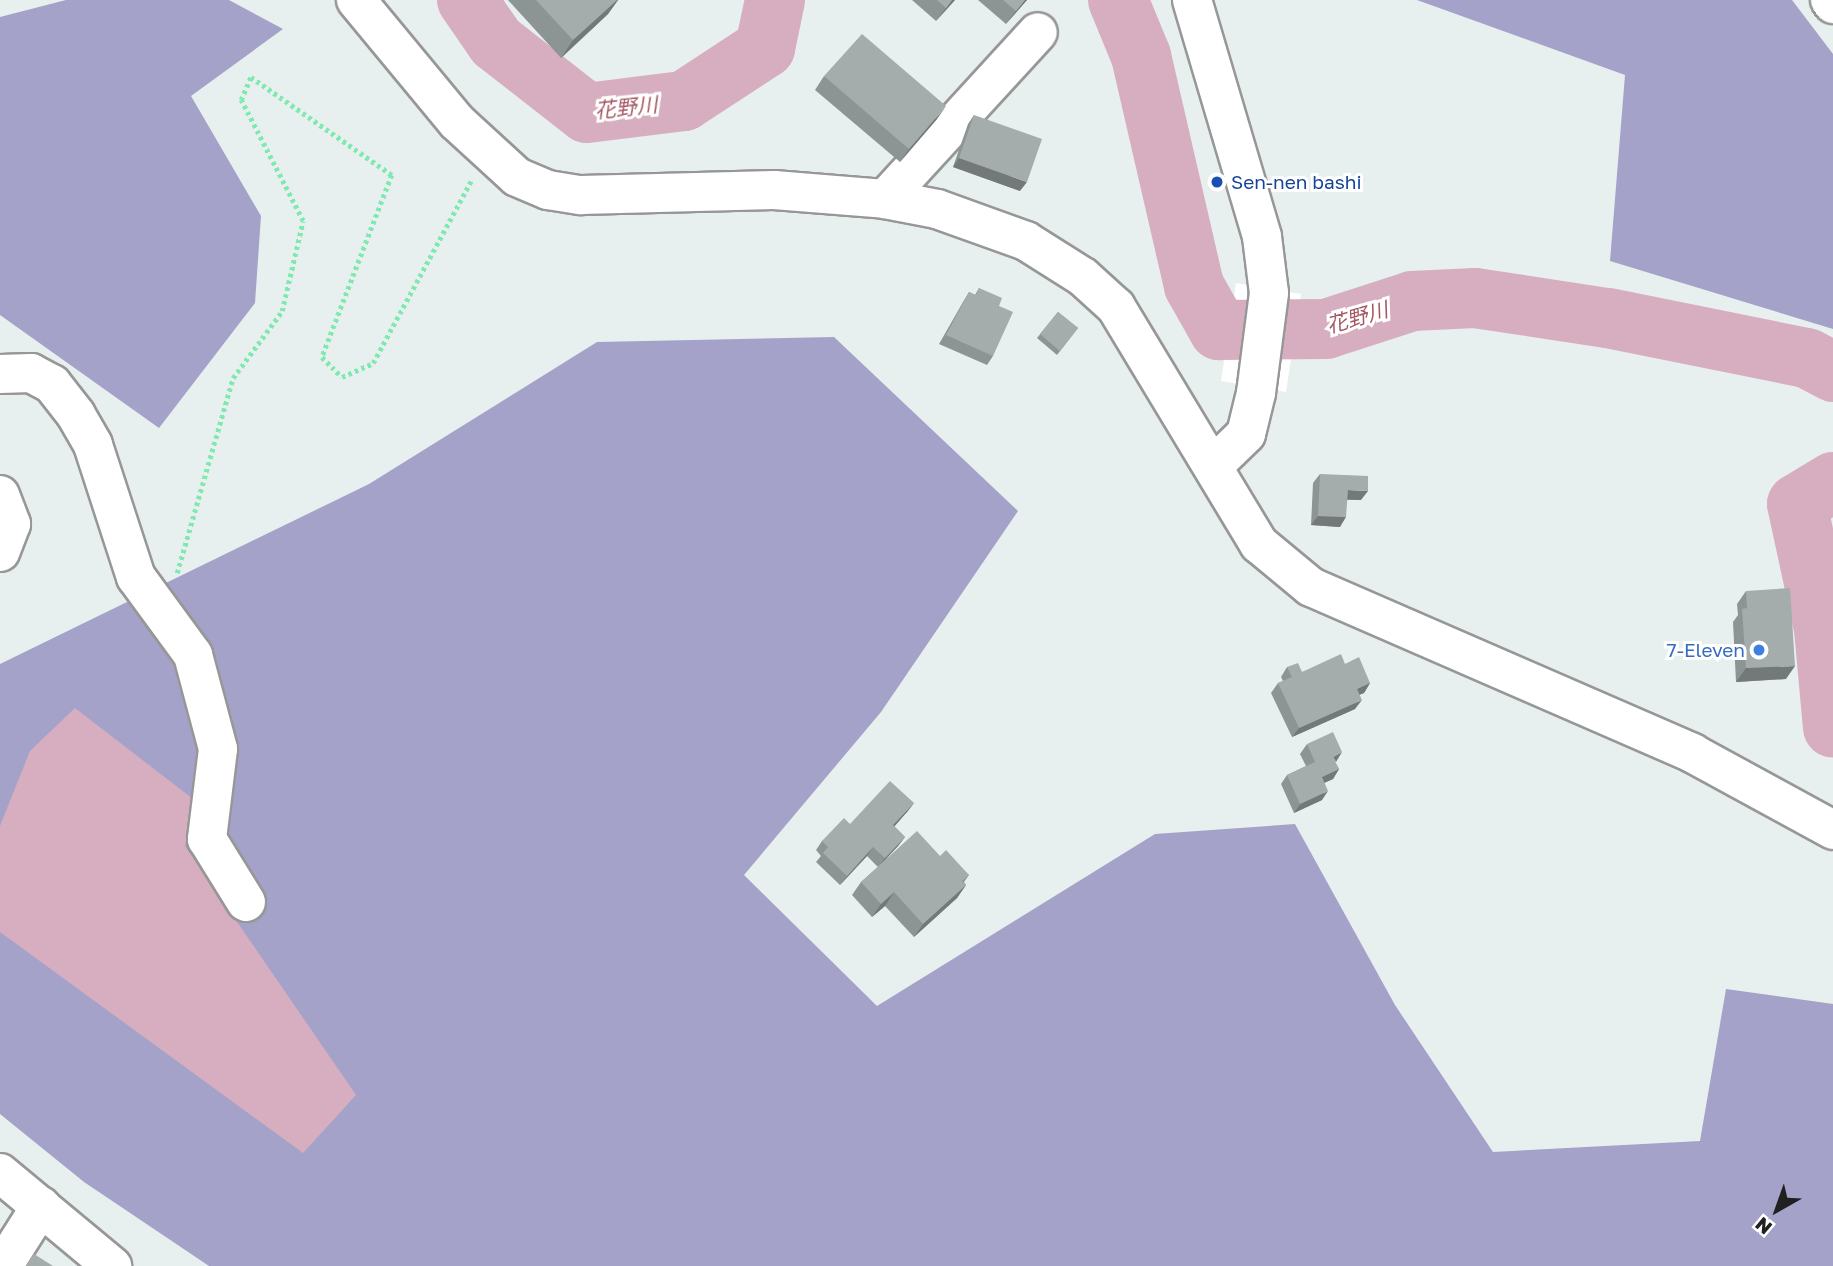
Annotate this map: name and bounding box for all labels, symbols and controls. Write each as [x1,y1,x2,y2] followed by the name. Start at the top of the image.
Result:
[593,91,659,123] water label: 花野川
[1231,171,1361,193] place label: Sen-nen bashi
[1209,174,1225,190] marker: Sen-nen bashi
[1323,296,1391,338] water label: 花野川
[1667,639,1745,661] place label: 7-Eleven
[1751,642,1767,658] marker: 7-Eleven
[1742,1175,1812,1245] north arrow
[1750,1213,1776,1240] text: N

